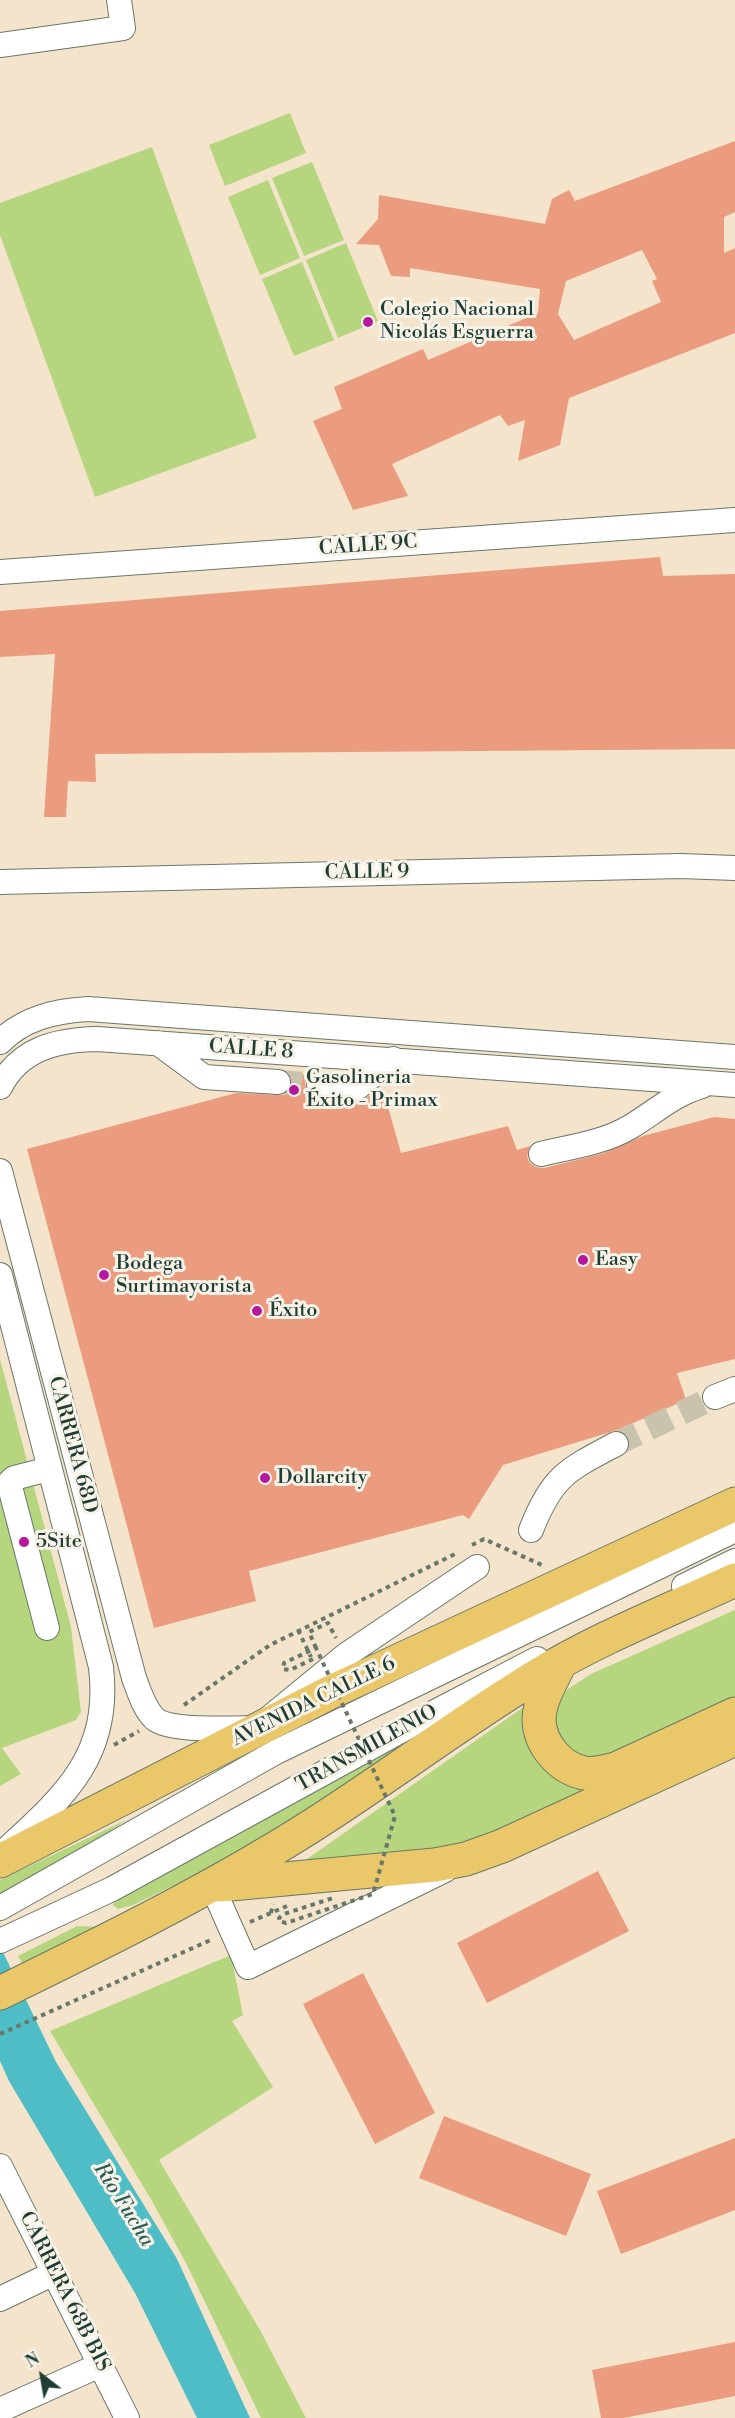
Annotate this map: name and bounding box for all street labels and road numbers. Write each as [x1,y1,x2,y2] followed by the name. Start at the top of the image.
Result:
[318,531,418,561] street label: CALLE 9C
[325,860,409,886] street label: CALLE 9
[208,1035,294,1065] street label: CALLE 8
[42,1374,102,1516] street label: CARRERA 68D
[228,1652,400,1752] street label: AVENIDA CALLE 6
[292,1700,442,1798] street label: TRANSMILENIO
[13,2208,115,2376] street label: CARRERA 68B BIS

